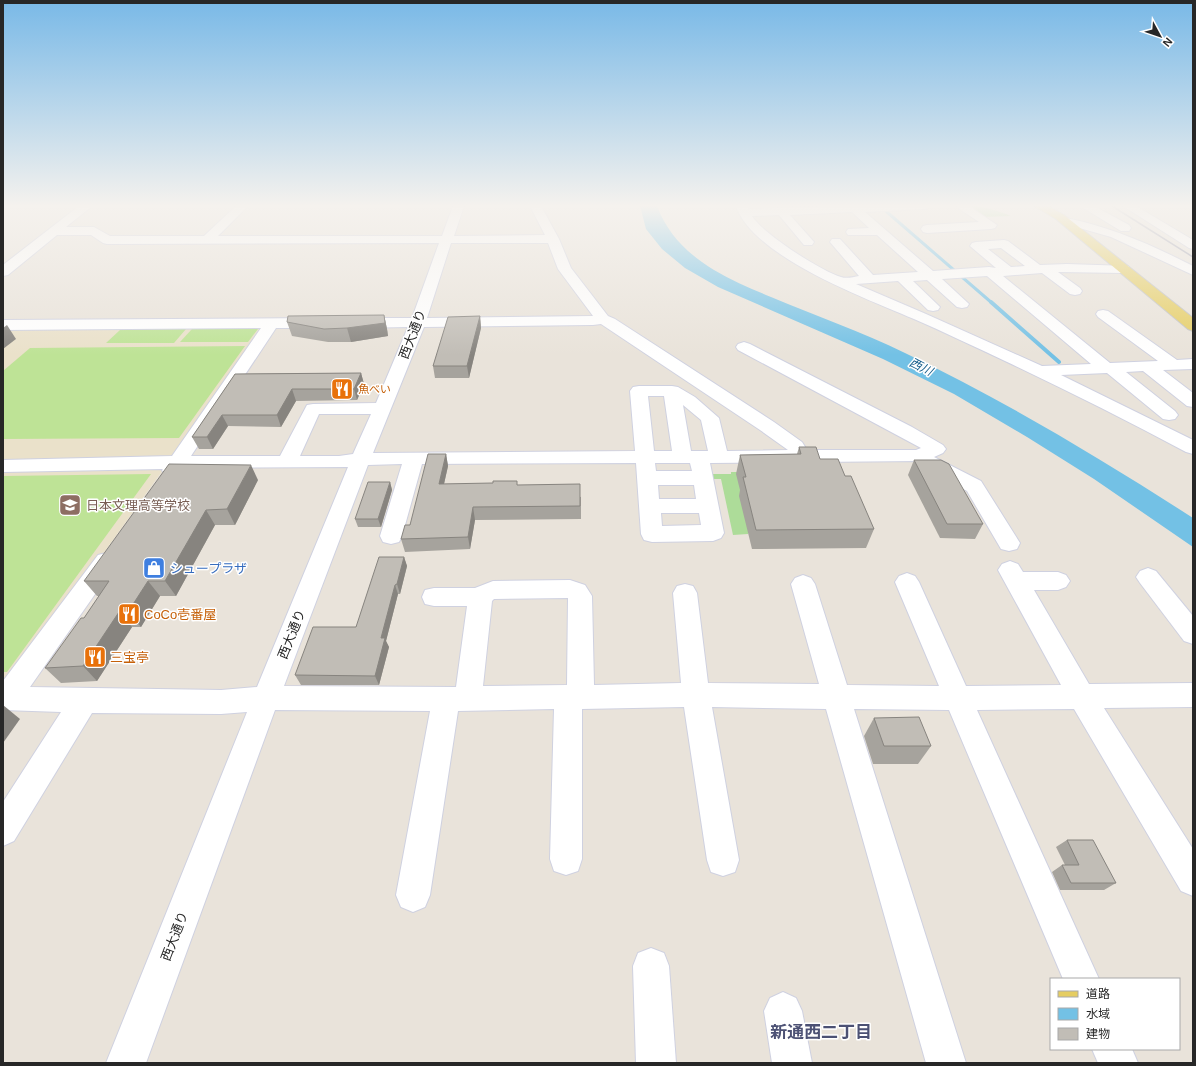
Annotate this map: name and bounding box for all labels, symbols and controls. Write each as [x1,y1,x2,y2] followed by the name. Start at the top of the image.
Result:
[1140,16,1180,56] north arrow
[1160,36,1175,49] text: N
[396,307,429,361] street label: 西大通り
[907,355,937,380] water label: 西川
[329,376,355,402] restaurant icon: 魚べい
[358,383,391,395] place label: 魚べい
[57,492,83,518] school or university icon: 日本文理高等学校
[86,498,190,513] place label: 日本文理高等学校
[141,555,167,581] shop icon: シュープラザ
[170,561,247,576] place label: シュープラザ
[116,601,142,627] restaurant icon: CoCo壱番屋
[144,607,216,622] place label: CoCo壱番屋
[275,607,308,661] street label: 西大通り
[82,644,108,670] restaurant icon: 三宝亭
[110,650,149,665] place label: 三宝亭
[158,909,191,963] street label: 西大通り
[1050,978,1180,1050] legend
[1086,987,1110,1001] text: 道路
[1086,1007,1110,1021] text: 水域
[770,1023,872,1042] district label: 新通西二丁目
[1086,1027,1110,1041] text: 建物

